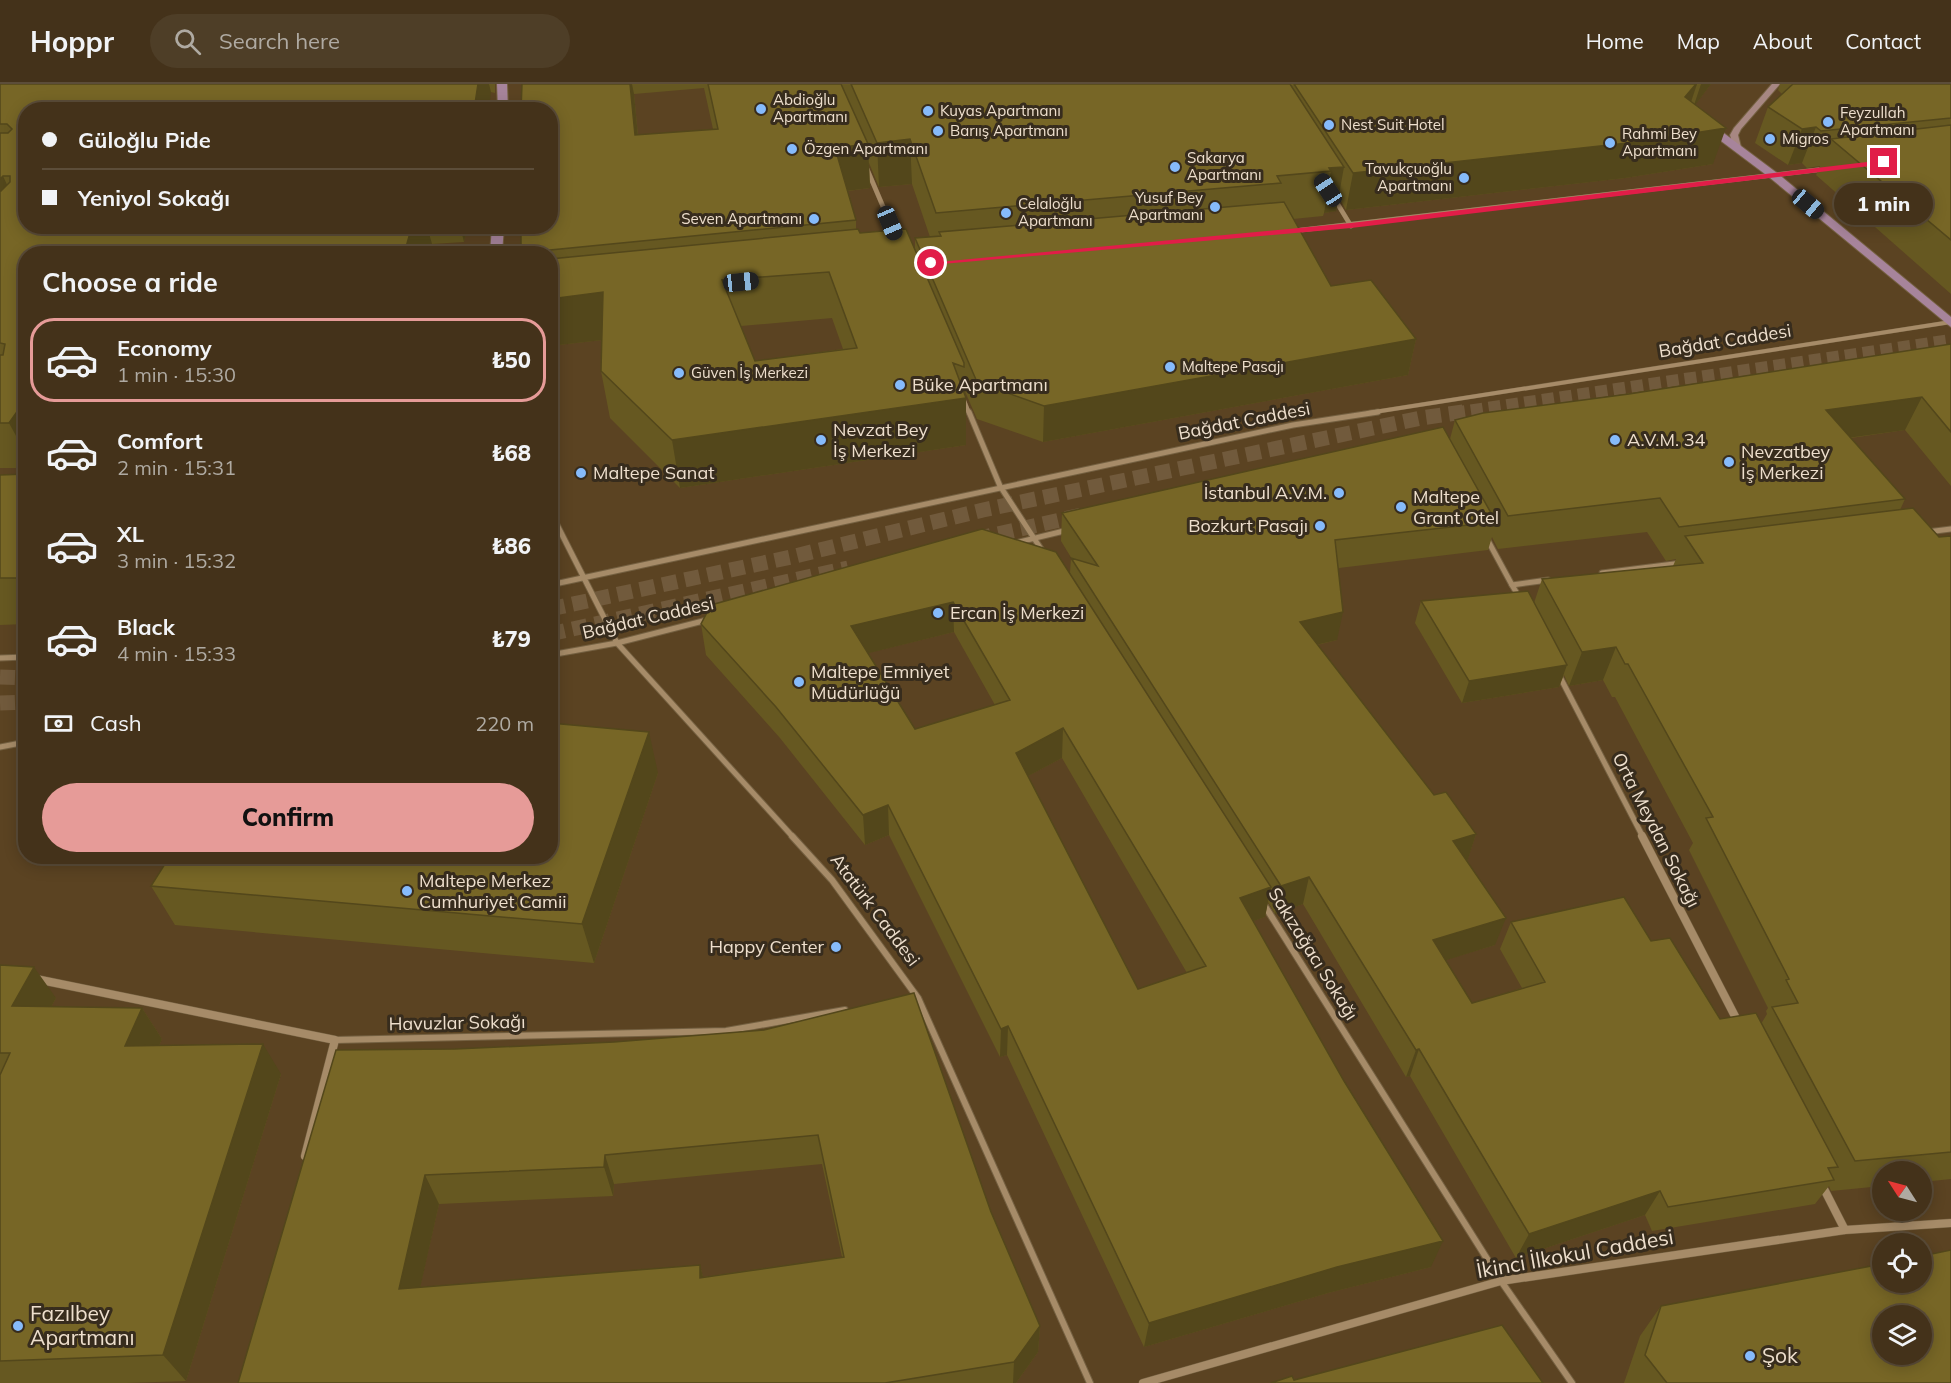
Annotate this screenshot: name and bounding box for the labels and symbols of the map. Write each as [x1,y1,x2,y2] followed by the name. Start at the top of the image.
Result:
[773,90,848,126] place label: Abdioğlu Apartmanı
[940,101,1061,120] place label: Kuyas Apartmanı
[754,102,768,116] marker: Abdioğlu Apartmanı
[1840,103,1915,139] place label: Feyzullah Apartmanı
[921,104,935,118] marker: Kuyas Apartmanı
[1341,115,1445,134] place label: Nest Suit Hotel
[1821,115,1835,129] marker: Feyzullah Apartmanı
[1322,118,1336,132] marker: Nest Suit Hotel
[950,121,1068,140] place label: Barıış Apartmanı
[931,124,945,138] marker: Barıış Apartmanı
[1622,124,1697,160] place label: Rahmi Bey Apartmanı
[1782,129,1829,148] place label: Migros
[1763,132,1777,146] marker: Migros
[1603,136,1617,150] marker: Rahmi Bey Apartmanı
[804,139,928,158] place label: Özgen Apartmanı
[785,142,799,156] marker: Özgen Apartmanı
[1187,148,1262,184] place label: Sakarya Apartmanı
[1870,148,1897,175] route end
[1365,159,1452,195] place label: Tavukçuoğlu Apartmanı
[1168,160,1182,174] marker: Sakarya Apartmanı
[1311,170,1345,210] car
[1457,171,1471,185] marker: Tavukçuoğlu Apartmanı
[1834,183,1934,225] callout: 1 min
[1788,186,1828,222] car
[1128,188,1203,224] place label: Yusuf Bey Apartmanı
[1018,194,1093,230] place label: Celaloğlu Apartmanı
[1208,200,1222,214] marker: Yusuf Bey Apartmanı
[875,203,905,243] car
[999,206,1013,220] marker: Celaloğlu Apartmanı
[681,209,802,228] place label: Seven Apartmanı
[807,212,821,226] marker: Seven Apartmanı
[917,249,944,276] route start
[722,271,760,293] car
[1657,319,1793,362] street label: Bağdat Caddesi
[1182,357,1284,376] place label: Maltepe Pasajı
[1163,360,1177,374] marker: Maltepe Pasajı
[691,363,808,382] place label: Güven İş Merkezi
[672,366,686,380] marker: Güven İş Merkezi
[912,373,1048,396] place label: Büke Apartmanı
[893,378,907,392] marker: Büke Apartmanı
[1176,396,1312,445] street label: Bağdat Caddesi
[833,418,929,462] place label: Nevzat Bey İş Merkezi
[1627,428,1706,451] place label: A.V.M. 34
[814,433,828,447] marker: Nevzat Bey İş Merkezi
[1608,433,1622,447] marker: A.V.M. 34
[1741,440,1830,484] place label: Nevzatbey İş Merkezi
[1722,455,1736,469] marker: Nevzatbey İş Merkezi
[593,461,714,484] place label: Maltepe Sanat
[574,466,588,480] marker: Maltepe Sanat
[1204,481,1327,504] place label: İstanbul A.V.M.
[1413,485,1499,529] place label: Maltepe Grant Otel
[1332,486,1346,500] marker: İstanbul A.V.M.
[1394,500,1408,514] marker: Maltepe Grant Otel
[1188,514,1308,537] place label: Bozkurt Pasajı
[1313,519,1327,533] marker: Bozkurt Pasajı
[580,591,716,644] street label: Bağdat Caddesi
[950,601,1084,624] place label: Ercan İş Merkezi
[931,606,945,620] marker: Ercan İş Merkezi
[811,660,950,704] place label: Maltepe Emniyet Müdürlüğü
[792,675,806,689] marker: Maltepe Emniyet Müdürlüğü
[1607,748,1705,911] street label: Orta Meydan Sokağı
[826,849,925,970] street label: Atatürk Caddesi
[419,869,566,913] place label: Maltepe Merkez Cumhuriyet Camii
[1263,883,1363,1024] street label: Sakızağacı Sokağı
[400,884,414,898] marker: Maltepe Merkez Cumhuriyet Camii
[709,935,824,958] place label: Happy Center
[829,940,843,954] marker: Happy Center
[388,1010,526,1035] street label: Havuzlar Sokağı
[1872,1161,1932,1221] north arrow
[1474,1223,1675,1283] street label: İkinci İlkokul Caddesi
[30,1300,135,1350] place label: Fazılbey Apartmanı
[11,1319,25,1333] marker: Fazılbey Apartmanı
[1762,1342,1798,1368] place label: Şok
[1743,1349,1757,1363] marker: Şok

